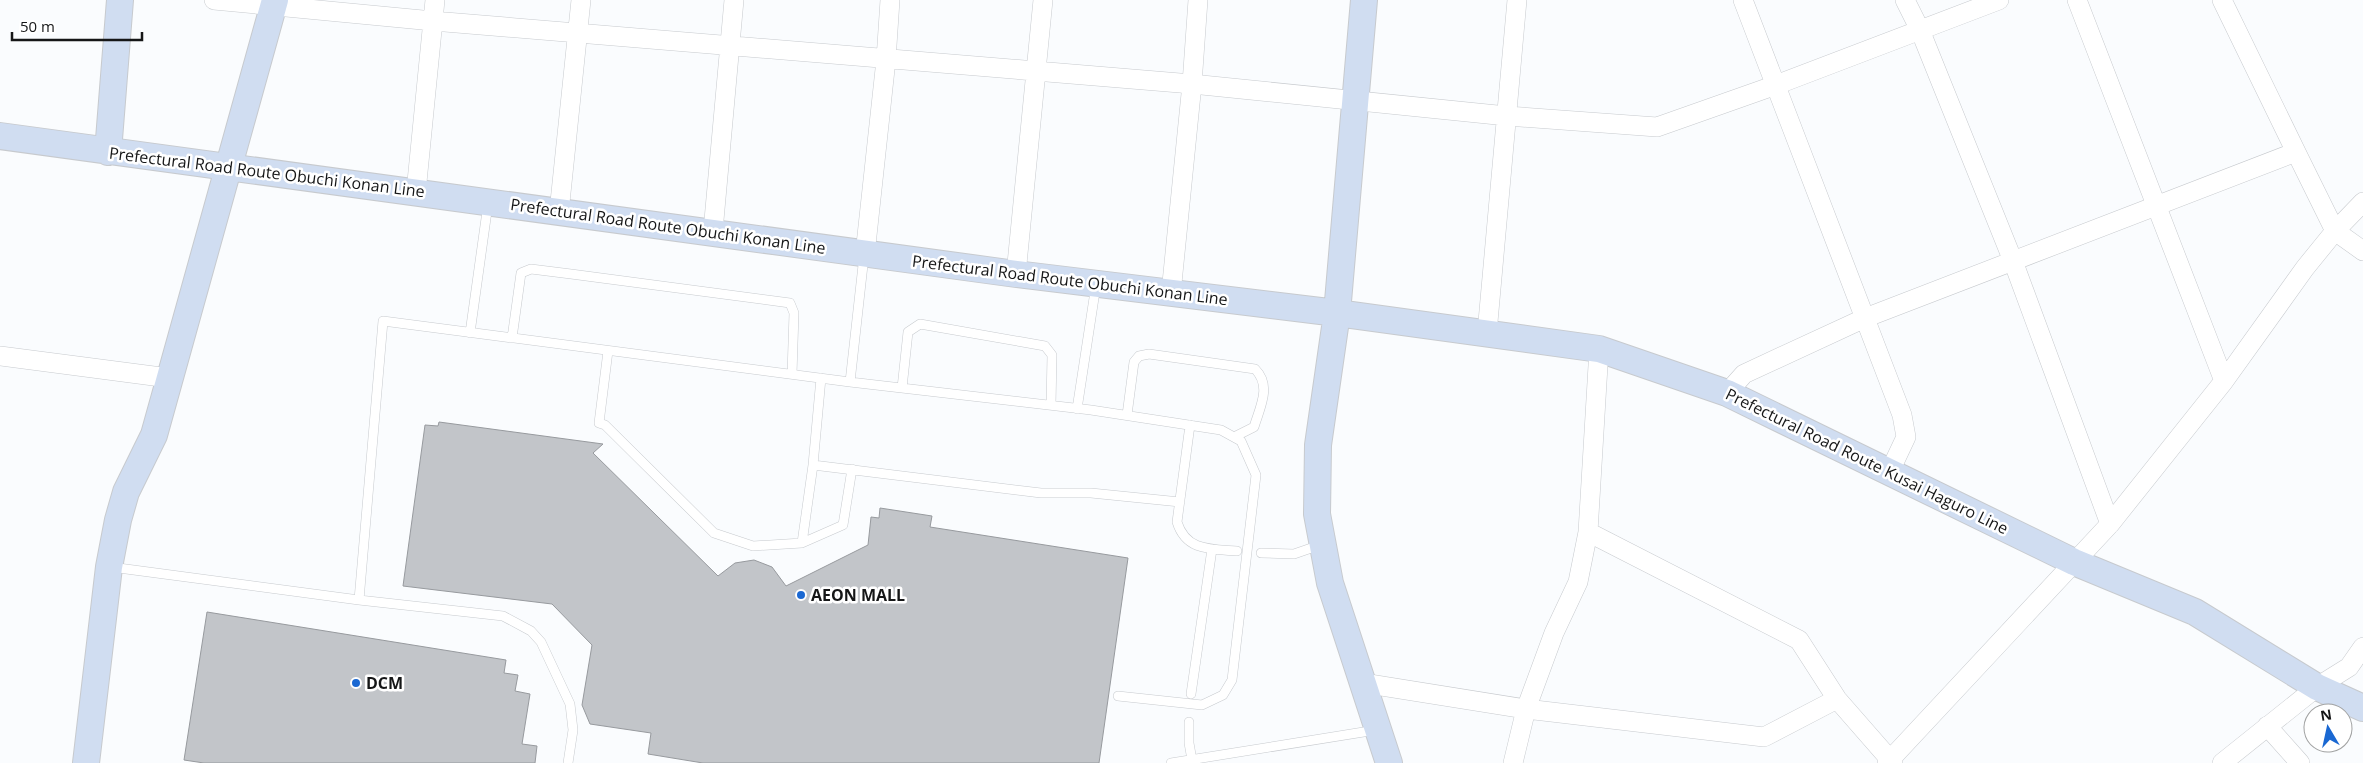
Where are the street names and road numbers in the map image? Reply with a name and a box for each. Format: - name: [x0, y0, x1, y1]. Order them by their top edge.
- street label: Prefectural Road Route Obuchi Konan Line: [108, 142, 426, 202]
- street label: Prefectural Road Route Obuchi Konan Line: [509, 193, 827, 259]
- street label: Prefectural Road Route Obuchi Konan Line: [911, 250, 1229, 310]
- street label: Prefectural Road Route Kusai Haguro Line: [1722, 383, 2012, 539]

